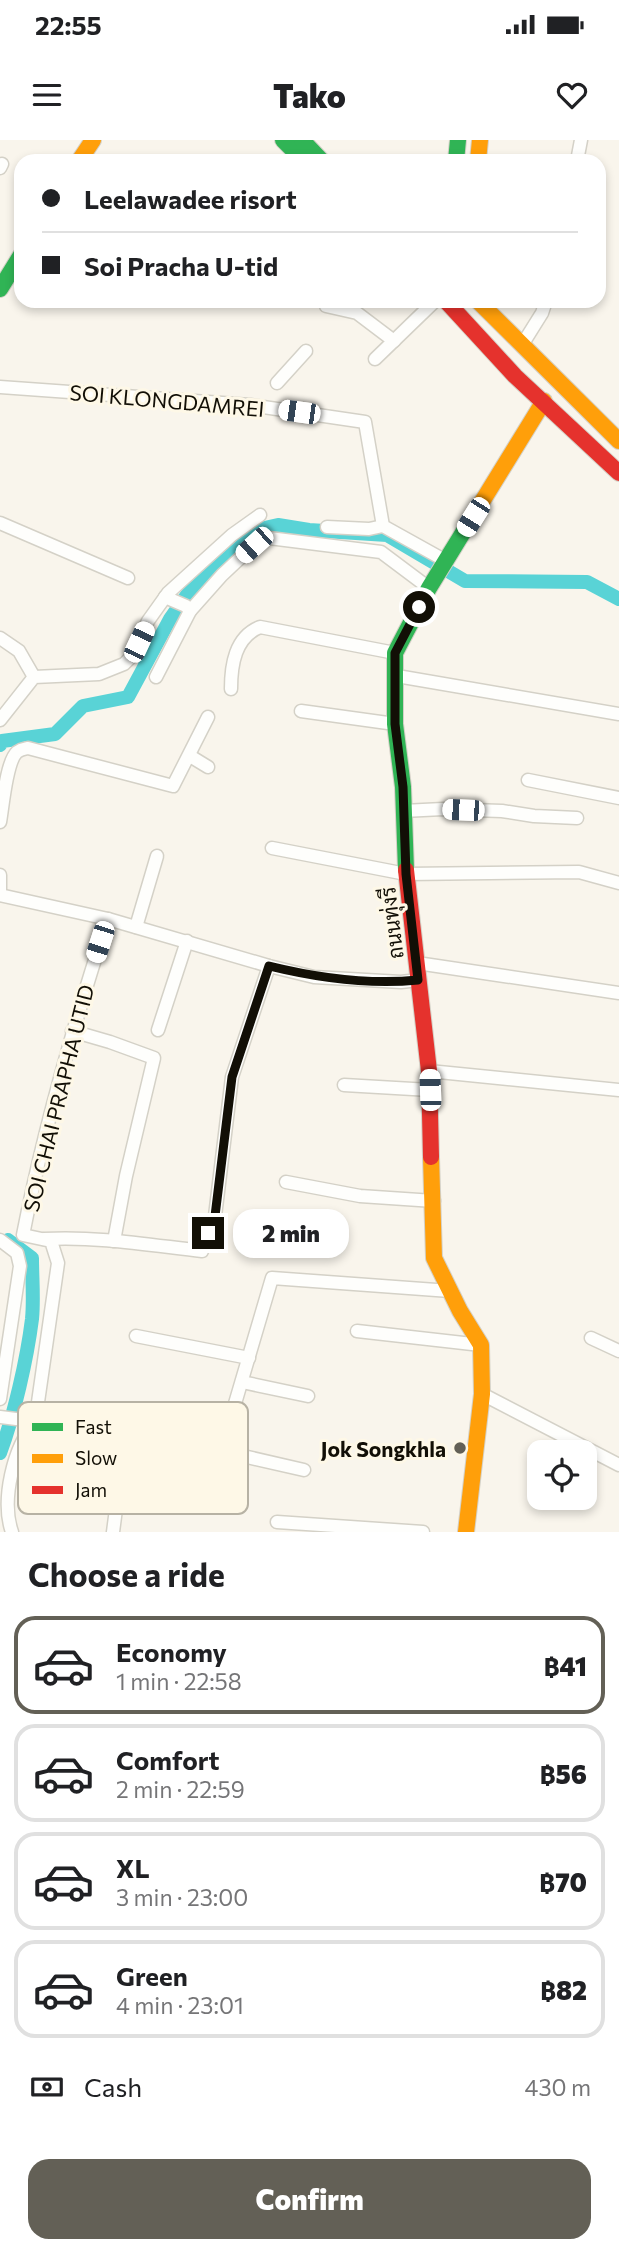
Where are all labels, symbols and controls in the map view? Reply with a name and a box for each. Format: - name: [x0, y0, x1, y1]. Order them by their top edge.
- text: 22:55: [35, 9, 102, 40]
- text: Tako: [273, 75, 346, 115]
- icon: menu: [28, 76, 66, 114]
- icon: heart: [553, 76, 591, 114]
- text: Leelawadee risort: [84, 183, 297, 214]
- text: Soi Pracha U-tid: [84, 250, 278, 281]
- street label: SOI KLONGDAMREI: [69, 379, 265, 421]
- car: [277, 399, 322, 425]
- car: [453, 494, 494, 540]
- car: [232, 523, 277, 567]
- route start: [403, 591, 435, 623]
- car: [121, 619, 158, 665]
- car: [442, 799, 485, 821]
- street label: ถนนทุ่งรี: [374, 885, 411, 960]
- car: [84, 919, 117, 965]
- street label: SOI CHAI PRAPHA UTID: [18, 982, 98, 1214]
- car: [419, 1069, 442, 1111]
- callout: 2 min: [232, 1208, 348, 1258]
- route end: [192, 1217, 224, 1249]
- text: 2 min: [262, 1219, 320, 1247]
- legend: [18, 1402, 248, 1514]
- text: Fast: [75, 1415, 112, 1438]
- place label: Jok Songkhla: [321, 1436, 446, 1461]
- marker: Jok Songkhla: [452, 1440, 468, 1456]
- map controls: [527, 1440, 597, 1510]
- button: locate: [527, 1440, 597, 1510]
- text: Slow: [75, 1446, 117, 1469]
- text: Jam: [75, 1478, 107, 1501]
- text: Choose a ride: [28, 1554, 225, 1594]
- icon: car: [32, 1634, 95, 1697]
- text: Economy: [116, 1636, 227, 1667]
- text: ฿41: [544, 1650, 587, 1681]
- text: 1 min · 22:58: [116, 1667, 242, 1695]
- icon: car: [32, 1742, 95, 1805]
- text: Comfort: [116, 1744, 219, 1775]
- text: ฿56: [540, 1758, 587, 1789]
- text: 2 min · 22:59: [116, 1775, 245, 1803]
- icon: car: [32, 1850, 95, 1913]
- text: XL: [116, 1852, 150, 1883]
- text: ฿70: [539, 1866, 587, 1897]
- text: 3 min · 23:00: [116, 1883, 248, 1911]
- icon: car: [32, 1958, 95, 2021]
- text: Green: [116, 1960, 188, 1991]
- text: ฿82: [540, 1974, 587, 2005]
- text: 4 min · 23:01: [116, 1991, 244, 2019]
- icon: cash: [28, 2068, 66, 2106]
- text: Cash: [84, 2071, 142, 2102]
- text: 430 m: [525, 2073, 591, 2101]
- button: Confirm: [28, 2159, 591, 2239]

